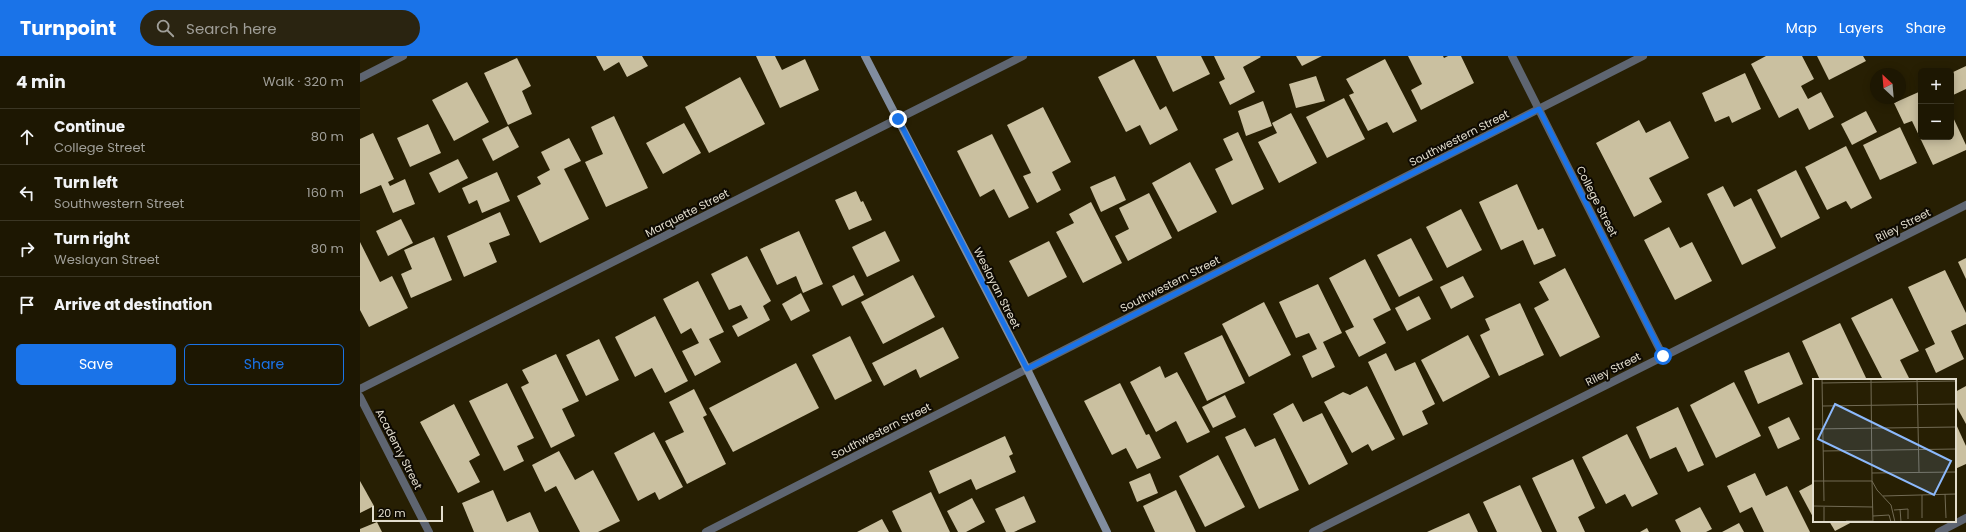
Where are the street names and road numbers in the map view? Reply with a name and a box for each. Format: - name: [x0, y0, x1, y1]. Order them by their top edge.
- street label: Southwestern Street: [1406, 106, 1512, 170]
- street label: College Street: [1572, 163, 1622, 239]
- street label: Marquette Street: [642, 185, 732, 241]
- street label: Riley Street: [1873, 204, 1933, 246]
- street label: Weslayan Street: [970, 245, 1024, 331]
- street label: Southwestern Street: [1117, 252, 1223, 316]
- street label: Riley Street: [1583, 348, 1643, 390]
- street label: Southwestern Street: [828, 399, 934, 463]
- street label: Academy Street: [372, 406, 426, 492]

